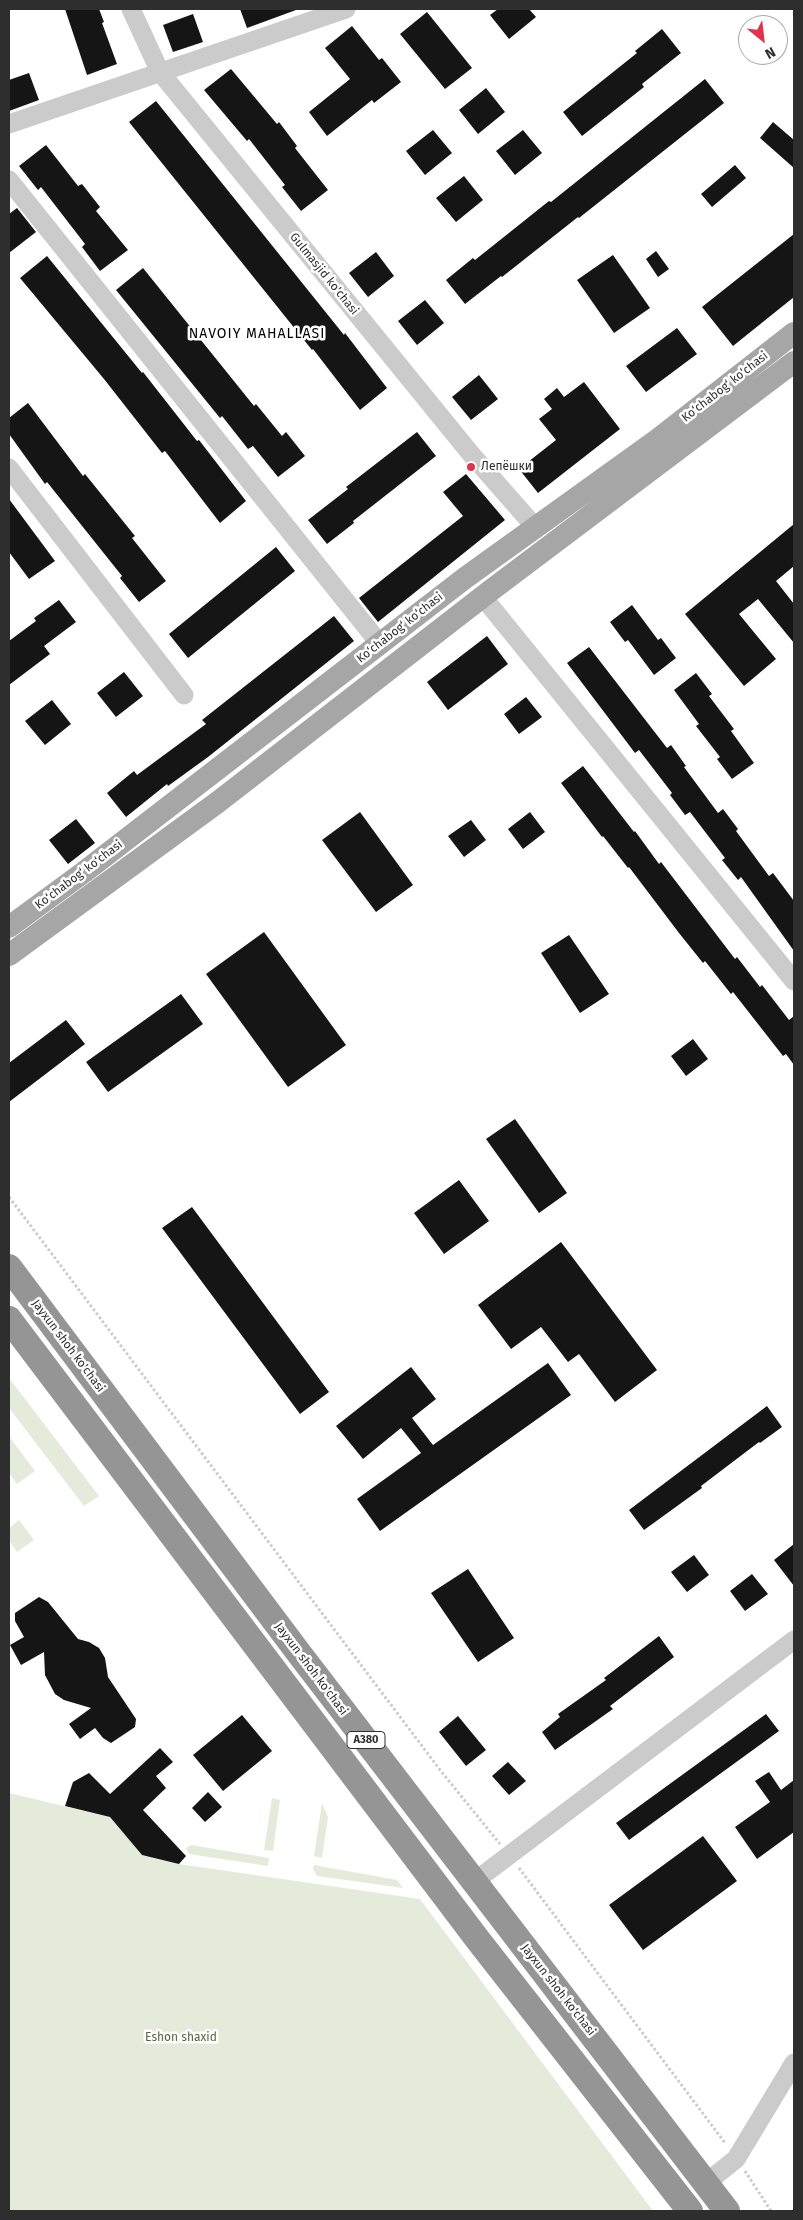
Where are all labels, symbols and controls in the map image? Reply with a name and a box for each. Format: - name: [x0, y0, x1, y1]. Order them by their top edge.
- north arrow: [738, 15, 788, 65]
- text: N: [762, 43, 778, 62]
- street label: Gulmasjid ko'chasi: [287, 230, 361, 318]
- district label: NAVOIY MAHALLASI: [187, 326, 327, 342]
- street label: Ko‘chabog‘ ko‘chasi: [679, 349, 771, 425]
- place label: Лепёшки: [481, 460, 532, 474]
- marker: Лепёшки: [465, 461, 477, 473]
- street label: Ko‘chabog‘ ko‘chasi: [354, 590, 446, 666]
- street label: Ko‘chabog‘ ko‘chasi: [32, 837, 126, 913]
- street label: Jayxun shoh ko'chasi: [28, 1297, 108, 1395]
- street label: Jayxun shoh ko'chasi: [271, 1620, 351, 1718]
- road number: A380: [347, 1732, 385, 1748]
- street label: Jayxun shoh ko'chasi: [518, 1941, 598, 2039]
- park label: Eshon shaxid: [145, 2031, 217, 2045]

